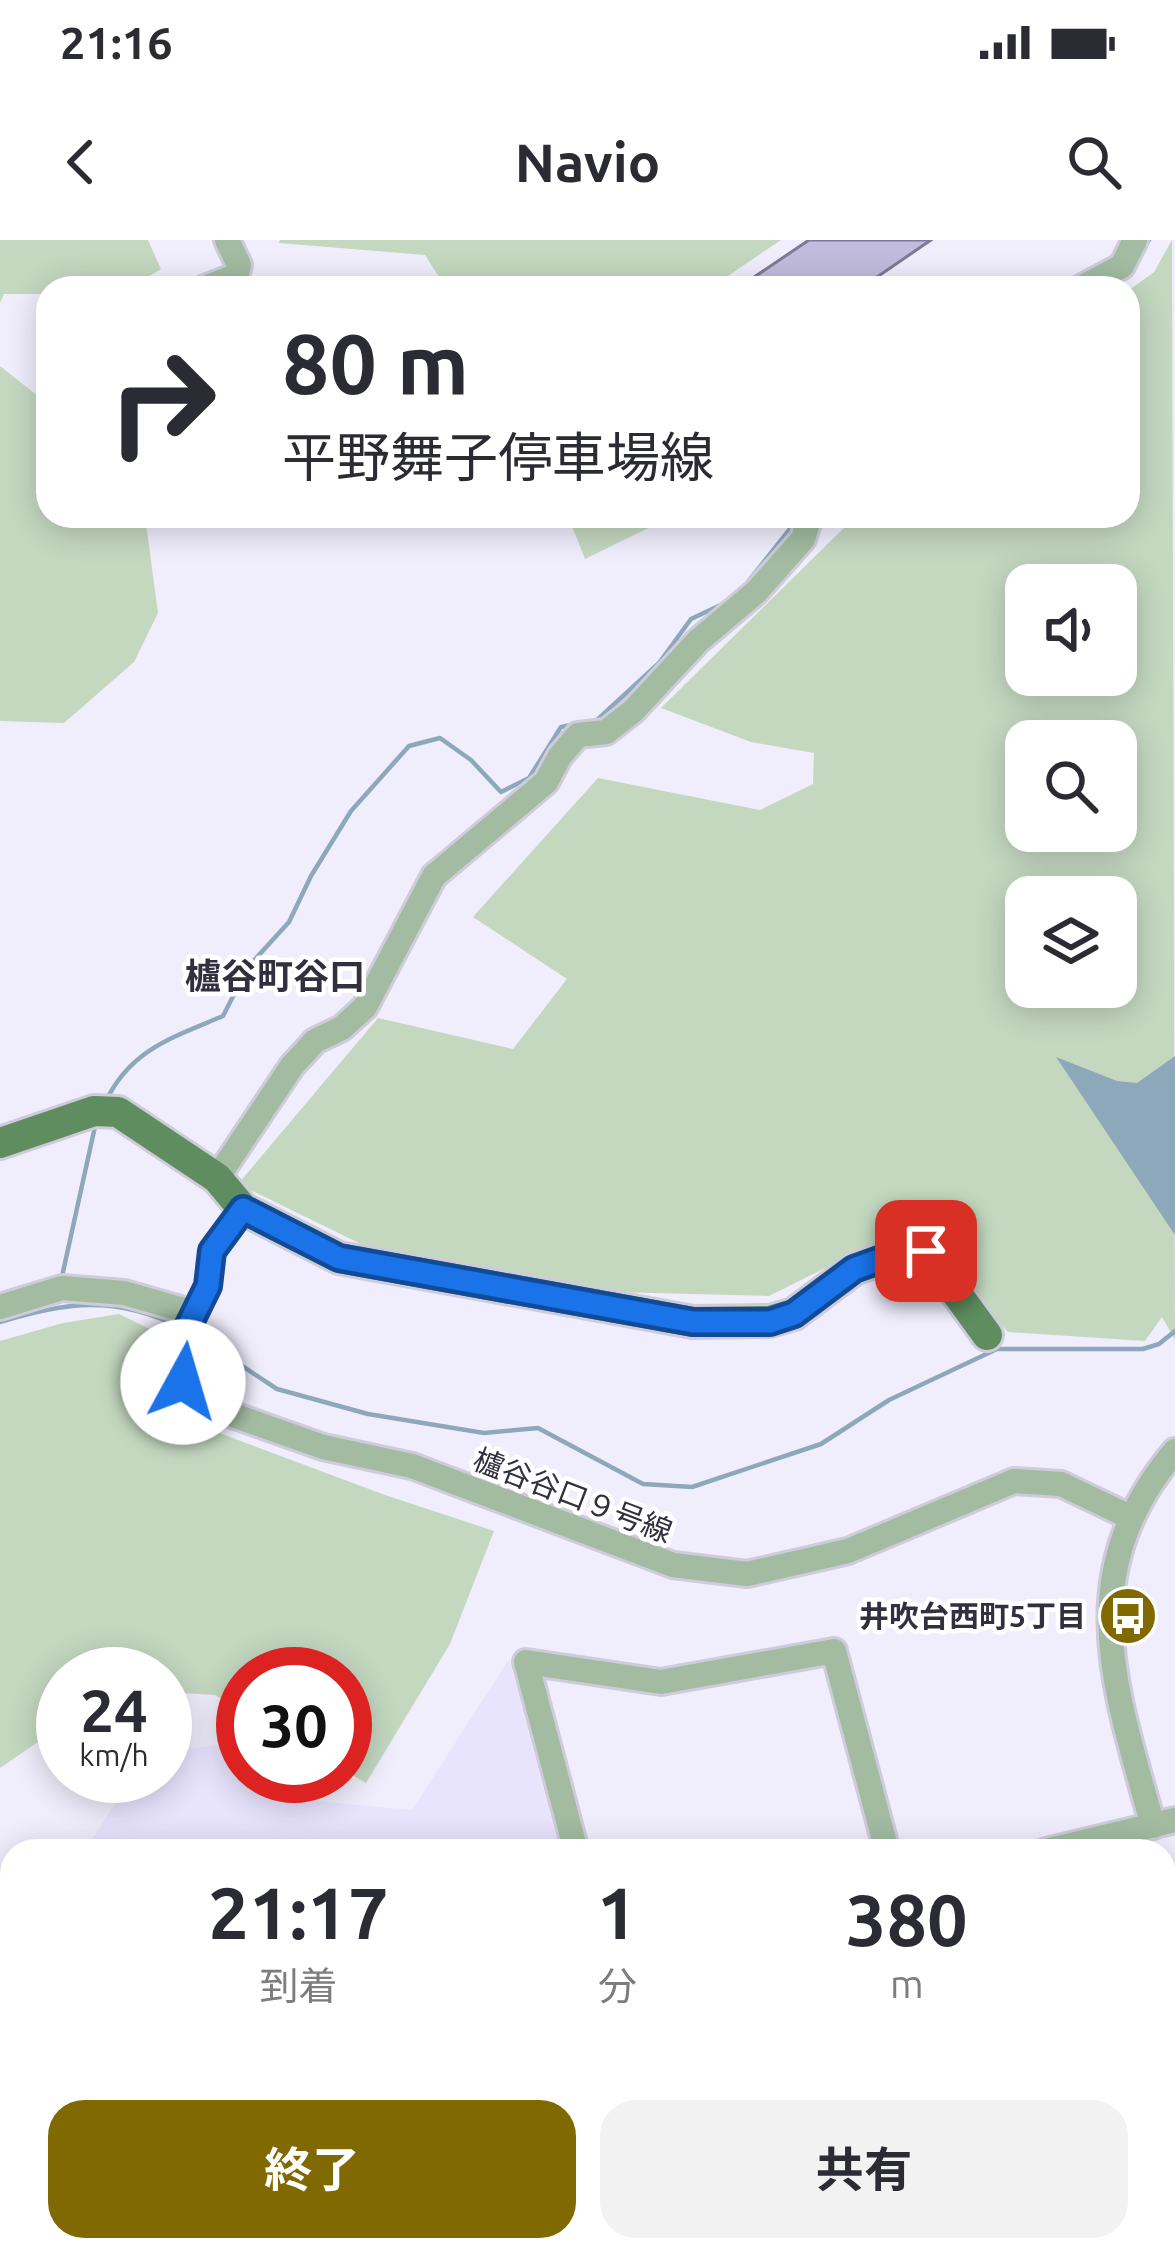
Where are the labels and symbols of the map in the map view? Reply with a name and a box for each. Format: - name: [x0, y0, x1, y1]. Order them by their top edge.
- district label: 櫨谷町谷口: [185, 955, 365, 996]
- pin: [875, 1200, 977, 1302]
- position arrow: [120, 1319, 246, 1445]
- street label: 櫨谷谷口９号線: [469, 1442, 677, 1548]
- bus stop icon: 井吹台西町5丁目: [1097, 1585, 1159, 1647]
- place label: 井吹台西町5丁目: [859, 1599, 1086, 1633]
- speed limit sign: 30: [216, 1647, 372, 1803]

